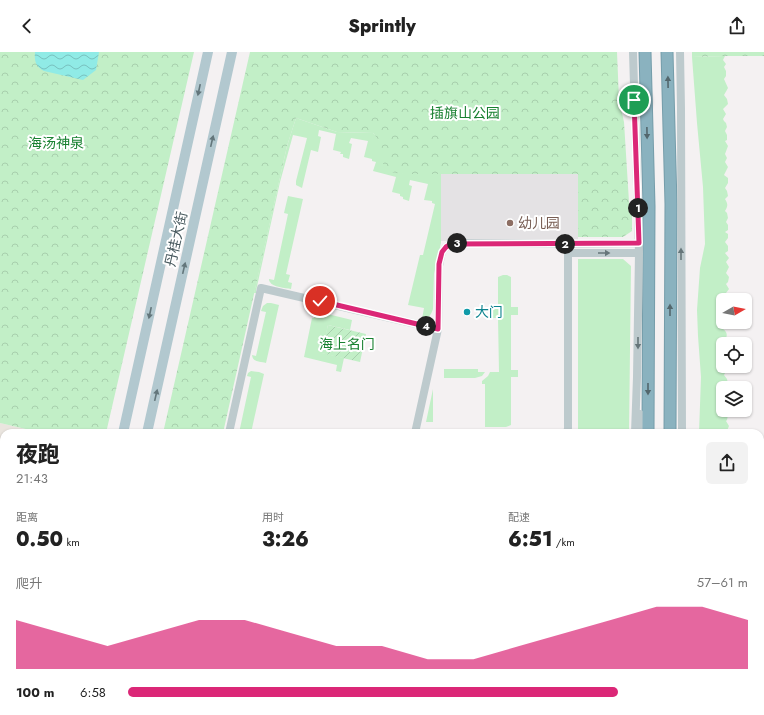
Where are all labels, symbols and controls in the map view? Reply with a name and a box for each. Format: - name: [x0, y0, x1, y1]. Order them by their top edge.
- text: Sprintly: [348, 13, 416, 39]
- icon: back: [16, 15, 38, 37]
- icon: share: [726, 15, 748, 37]
- one-way arrow: [665, 75, 671, 88]
- pin: [617, 83, 651, 117]
- one-way arrow: [196, 84, 202, 96]
- icon: arrive: [623, 89, 645, 111]
- park label: 插旗山公园: [430, 103, 500, 123]
- one-way arrow: [644, 127, 650, 140]
- park label: 海汤神泉: [28, 133, 84, 153]
- one-way arrow: [210, 135, 216, 147]
- pin: 1: [628, 198, 648, 218]
- text: 1: [635, 200, 641, 216]
- street label: 丹桂大街: [160, 209, 192, 269]
- place label: 幼儿园: [518, 213, 560, 233]
- marker: 幼儿园: [505, 218, 515, 228]
- pin: 3: [447, 233, 467, 253]
- pin: 2: [555, 234, 575, 254]
- text: 3: [454, 235, 460, 251]
- text: 2: [561, 236, 569, 252]
- one-way arrow: [678, 248, 685, 260]
- one-way arrow: [598, 250, 611, 256]
- one-way arrow: [181, 262, 187, 274]
- pin: [303, 284, 337, 318]
- icon: check: [309, 290, 331, 312]
- north arrow: [716, 293, 752, 329]
- map controls: [716, 293, 752, 417]
- place label: 大门: [475, 302, 503, 322]
- one-way arrow: [667, 303, 673, 316]
- one-way arrow: [146, 307, 152, 319]
- marker: 大门: [462, 307, 472, 317]
- pin: 4: [416, 316, 436, 336]
- text: 4: [422, 318, 430, 334]
- park label: 海上名门: [319, 334, 375, 354]
- one-way arrow: [635, 337, 641, 350]
- button: locate: [716, 337, 752, 373]
- button: layers: [716, 381, 752, 417]
- one-way arrow: [645, 383, 651, 396]
- one-way arrow: [153, 389, 159, 401]
- text: 夜跑: [16, 438, 60, 470]
- button: share: [706, 442, 748, 484]
- text: 21:43: [16, 469, 48, 488]
- text: 距离: [16, 509, 38, 525]
- text: 用时: [262, 509, 284, 525]
- text: 配速: [508, 509, 530, 525]
- text: 0.50: [16, 525, 63, 554]
- text: 3:26: [262, 525, 309, 554]
- text: 6:51: [508, 525, 552, 554]
- text: km: [63, 534, 80, 550]
- text: /km: [552, 534, 575, 550]
- text: 57–61 m: [697, 573, 748, 592]
- text: 爬升: [16, 574, 42, 593]
- text: 100 m: [16, 683, 54, 702]
- text: 6:58: [80, 683, 106, 702]

